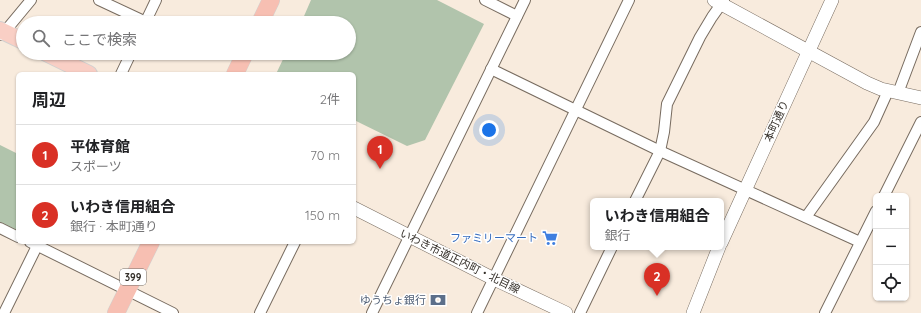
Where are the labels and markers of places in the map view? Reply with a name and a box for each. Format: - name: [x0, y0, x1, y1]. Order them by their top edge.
- pin: 1: [367, 136, 393, 169]
- supermarket icon: ファミリーマート: [541, 229, 559, 247]
- place label: ファミリーマート: [450, 231, 538, 245]
- pin: 2: [644, 263, 670, 296]
- bank icon: ゆうちょ銀行: [429, 291, 447, 309]
- place label: ゆうちょ銀行: [360, 293, 426, 307]

